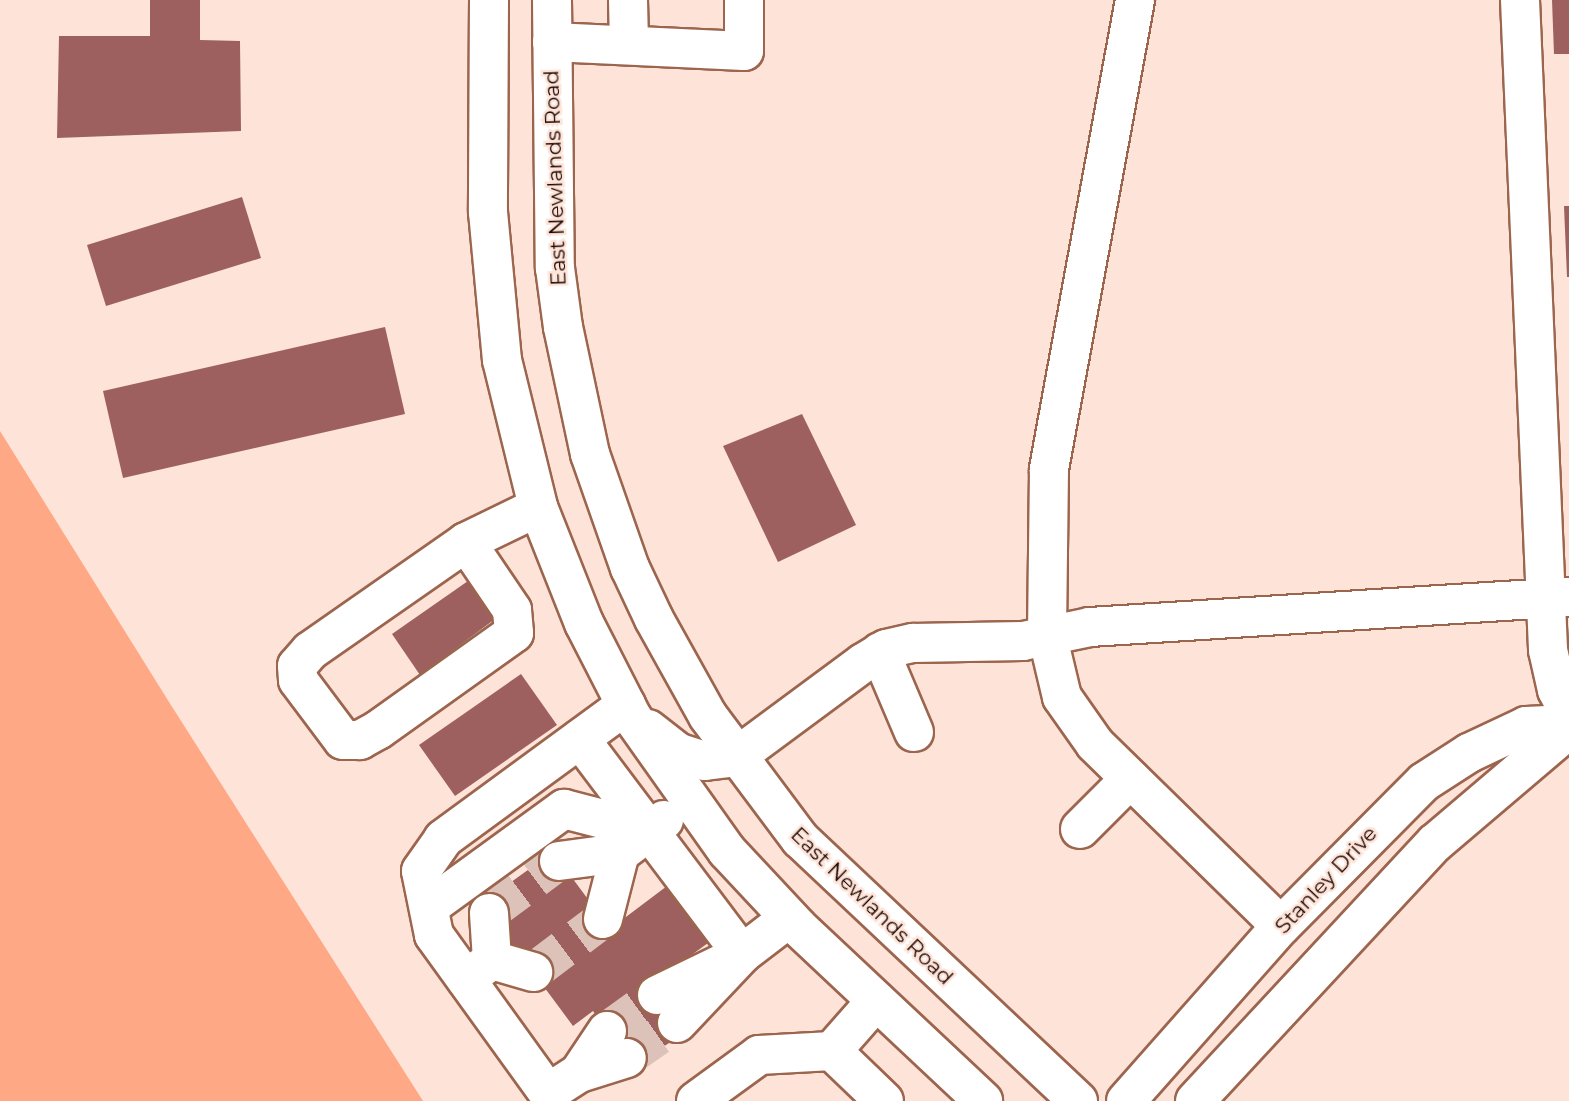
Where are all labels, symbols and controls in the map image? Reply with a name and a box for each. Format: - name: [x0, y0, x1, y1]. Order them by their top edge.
- street label: East Newlands Road: [539, 70, 571, 286]
- street label: Stanley Drive: [1270, 821, 1382, 939]
- street label: East Newlands Road: [786, 822, 958, 990]

